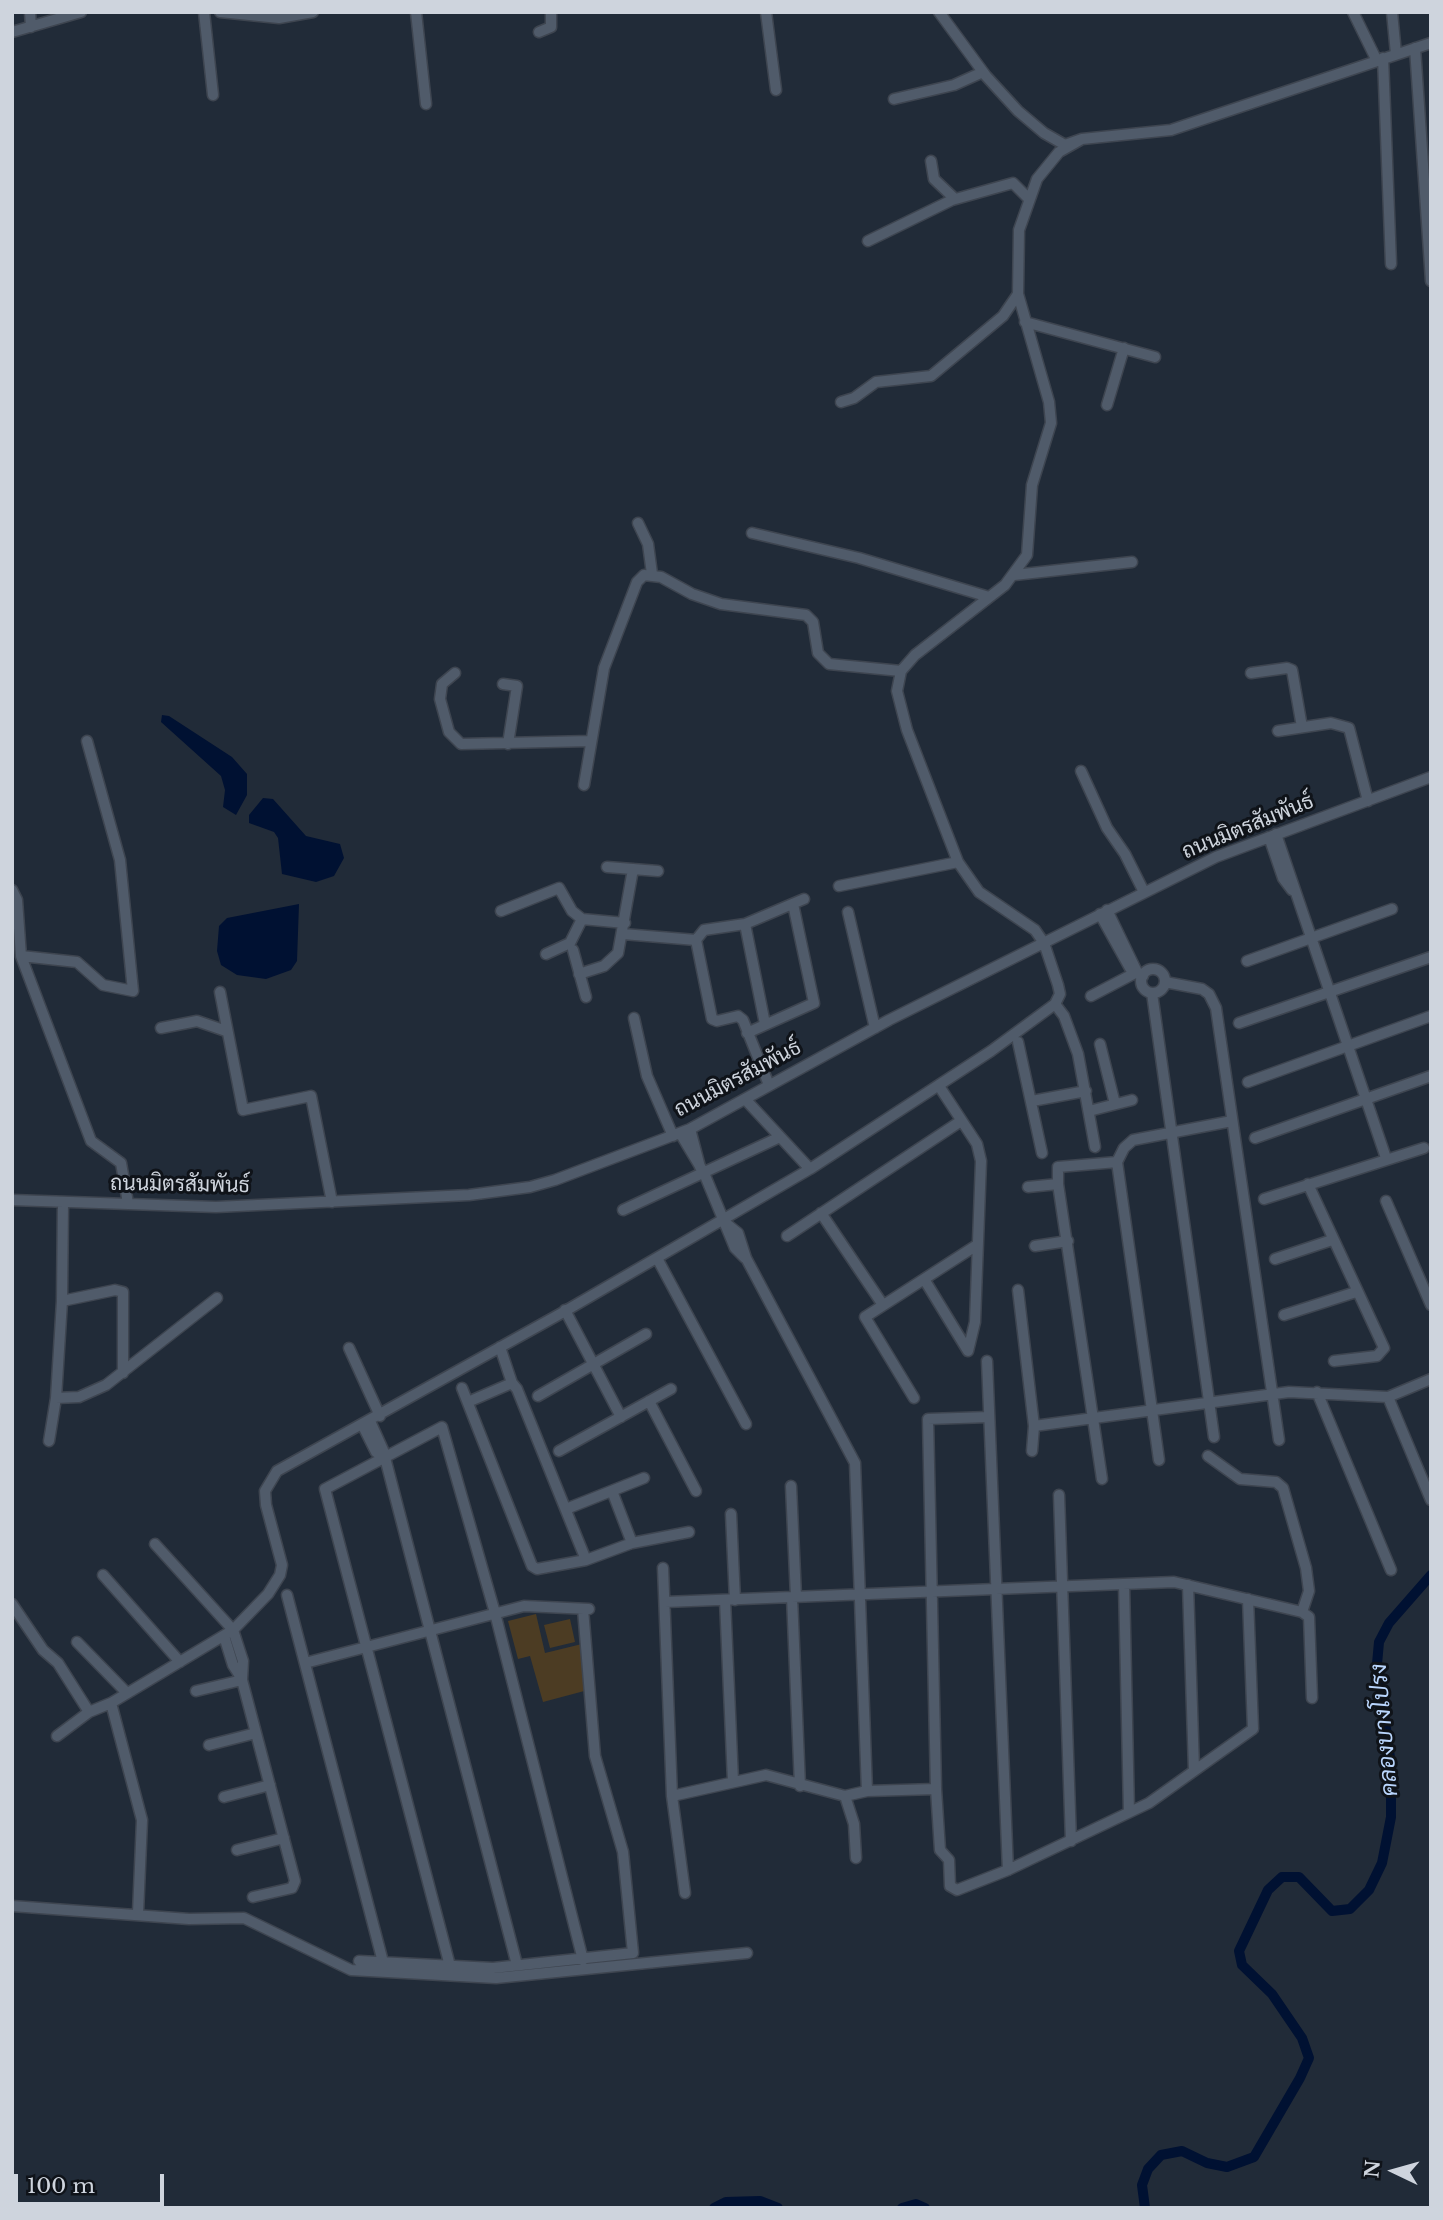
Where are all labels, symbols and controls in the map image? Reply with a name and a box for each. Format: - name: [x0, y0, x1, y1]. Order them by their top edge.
- street label: ถนนมิตรสัมพันธ์: [1179, 789, 1317, 865]
- street label: ถนนมิตรสัมพันธ์: [670, 1035, 806, 1123]
- street label: ถนนมิตรสัมพันธ์: [110, 1171, 250, 1199]
- water label: คลองบางโปรง: [1365, 1663, 1405, 1797]
- north arrow: [1359, 2136, 1429, 2206]
- text: N: [1360, 2159, 1385, 2179]
- scale bar: [18, 2160, 168, 2204]
- text: 100 m: [27, 2173, 95, 2199]

